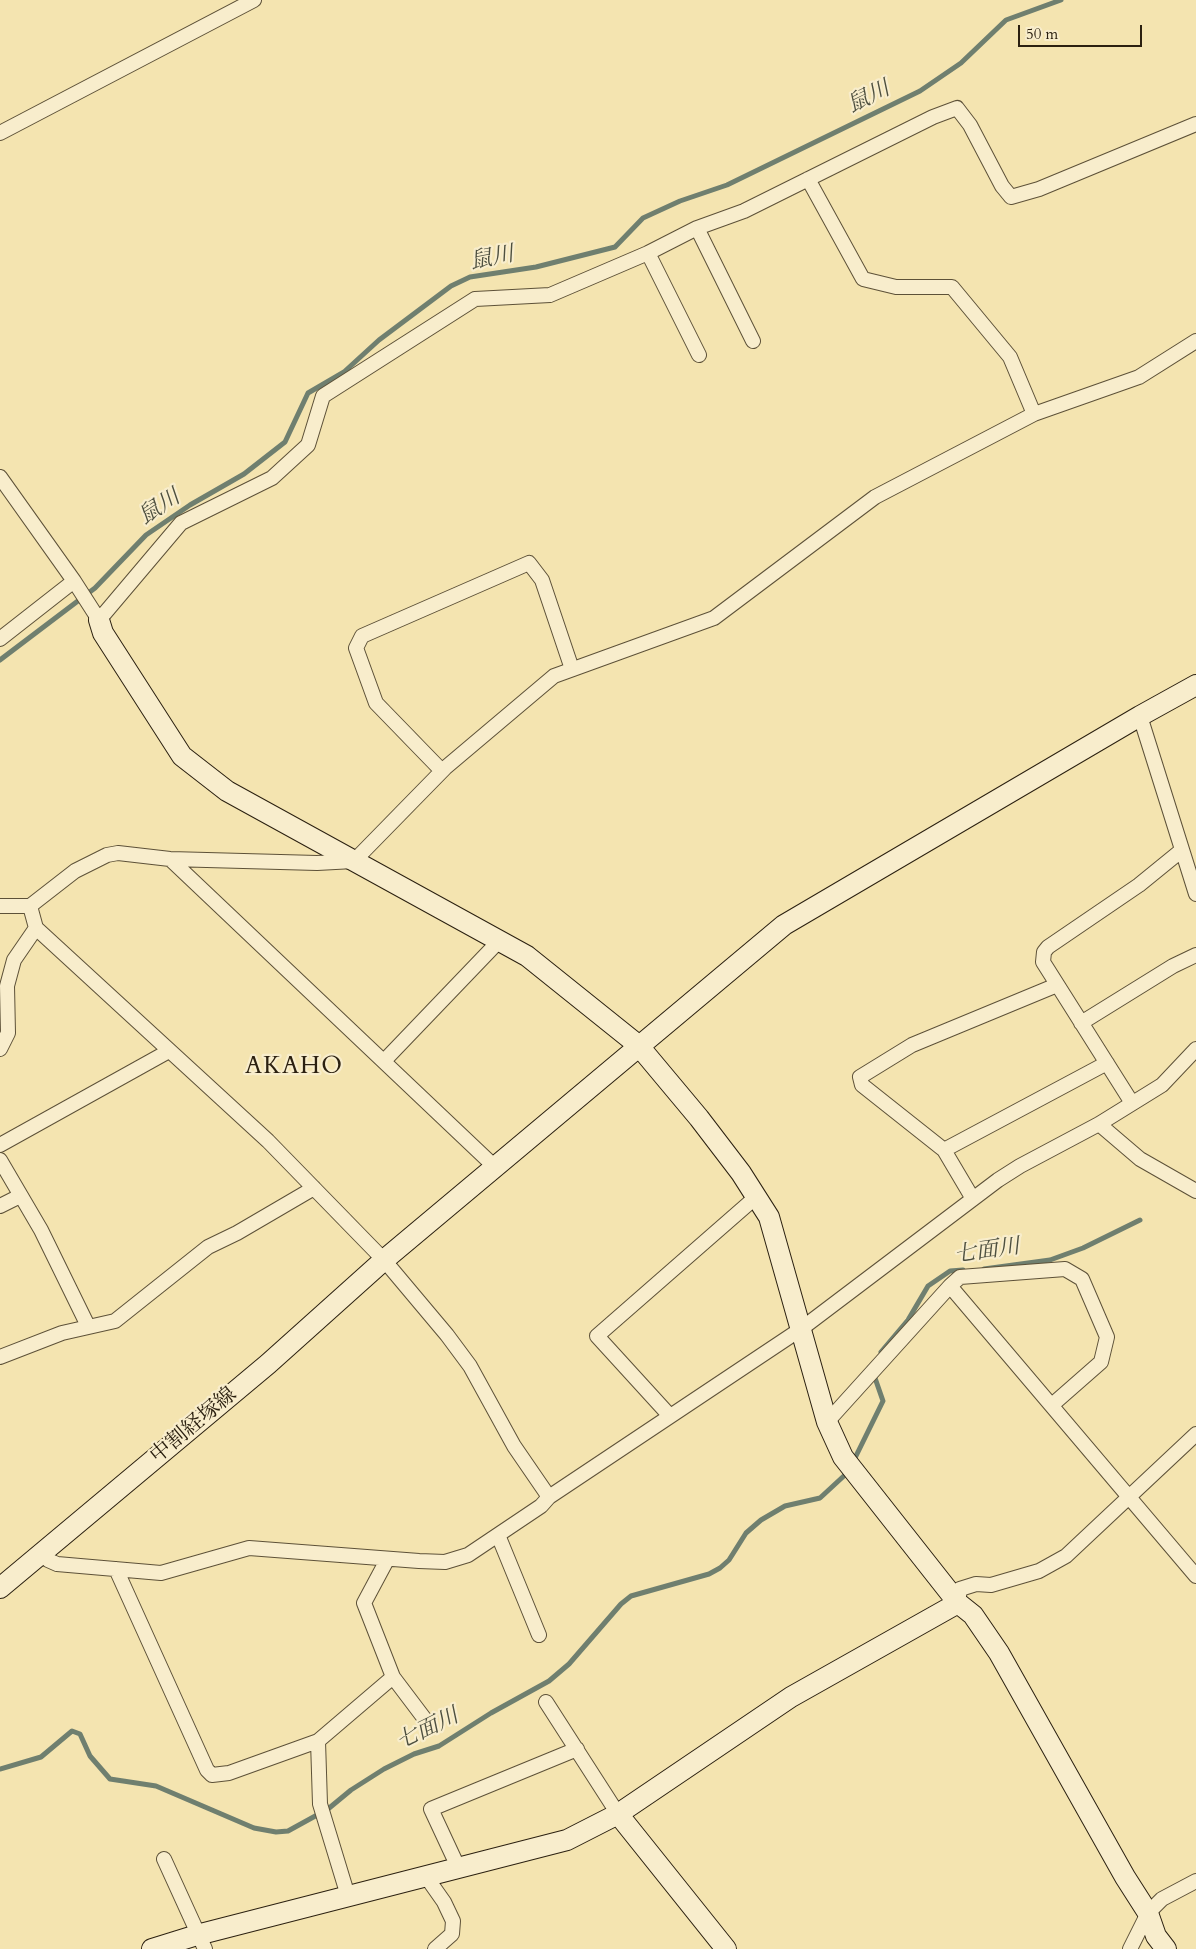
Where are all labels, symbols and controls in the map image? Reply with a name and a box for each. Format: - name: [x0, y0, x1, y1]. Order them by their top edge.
- scale bar: [1021, 15, 1145, 47]
- text: 50 m: [1026, 24, 1058, 44]
- water label: 鼠川: [843, 76, 895, 120]
- water label: 鼠川: [468, 242, 516, 276]
- water label: 鼠川: [134, 485, 186, 531]
- district label: AKAHO: [244, 1053, 344, 1081]
- water label: 七面川: [952, 1234, 1022, 1270]
- street label: 中割経塚線: [146, 1383, 242, 1469]
- water label: 七面川: [393, 1704, 463, 1756]

